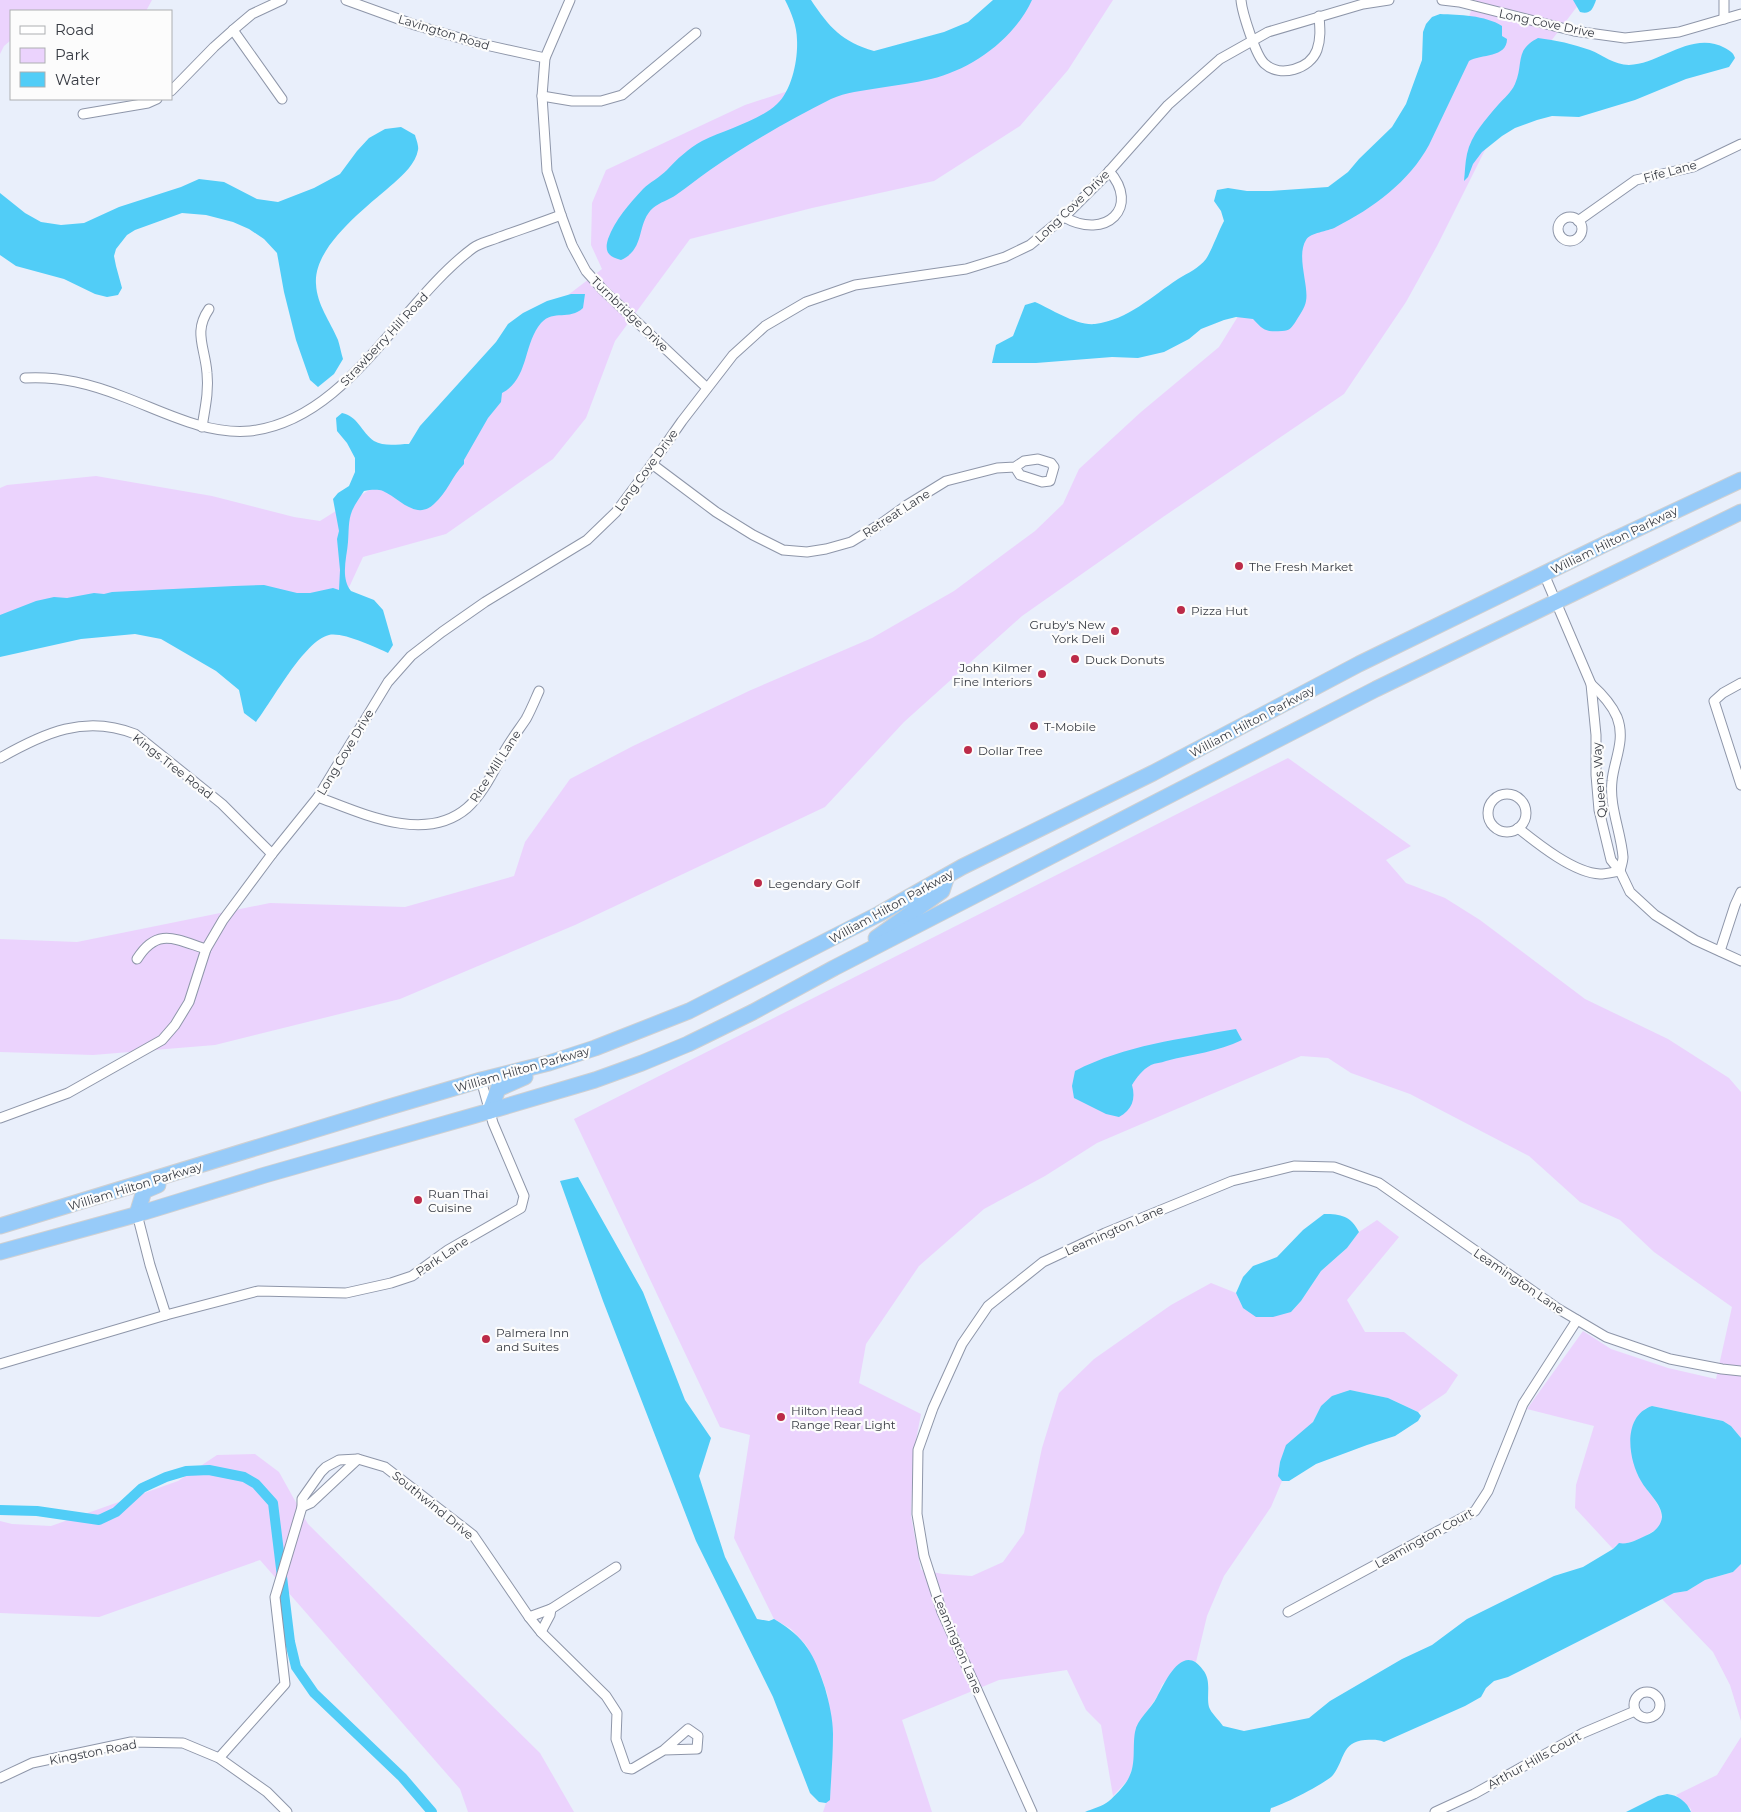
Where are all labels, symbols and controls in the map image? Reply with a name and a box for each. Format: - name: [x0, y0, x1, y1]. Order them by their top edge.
- street label: Long Cove Drive: [1498, 6, 1596, 40]
- legend: [10, 10, 172, 100]
- street label: Lavington Road: [396, 11, 492, 53]
- text: Road: [55, 20, 94, 39]
- text: Park: [55, 45, 89, 64]
- text: Water: [55, 70, 101, 89]
- street label: Fife Lane: [1642, 157, 1698, 185]
- street label: Long Cove Drive: [1032, 167, 1112, 245]
- street label: Turnbridge Drive: [588, 273, 672, 355]
- street label: Strawberry Hill Road: [337, 289, 431, 389]
- street label: Long Cove Drive: [611, 426, 681, 514]
- street label: Retreat Lane: [860, 486, 932, 540]
- street label: William Hilton Parkway: [1548, 503, 1680, 577]
- place label: The Fresh Market: [1249, 559, 1353, 574]
- marker: The Fresh Market: [1233, 560, 1245, 572]
- place label: Pizza Hut: [1191, 603, 1248, 618]
- marker: Pizza Hut: [1175, 604, 1187, 616]
- place label: Gruby's New York Deli: [1030, 617, 1105, 646]
- marker: Gruby's New York Deli: [1109, 625, 1121, 637]
- place label: Duck Donuts: [1085, 652, 1164, 667]
- marker: Duck Donuts: [1069, 653, 1081, 665]
- place label: John Kilmer Fine Interiors: [953, 660, 1032, 689]
- marker: John Kilmer Fine Interiors: [1036, 668, 1048, 680]
- street label: William Hilton Parkway: [1187, 681, 1317, 760]
- street label: Long Cove Drive: [313, 706, 377, 798]
- place label: T-Mobile: [1044, 719, 1096, 734]
- marker: T-Mobile: [1028, 720, 1040, 732]
- street label: Rice Mill Lane: [466, 727, 524, 805]
- street label: Kings Tree Road: [130, 730, 216, 802]
- street label: Queens Way: [1589, 741, 1609, 818]
- place label: Dollar Tree: [978, 743, 1043, 758]
- marker: Dollar Tree: [962, 744, 974, 756]
- street label: William Hilton Parkway: [826, 865, 956, 946]
- place label: Legendary Golf: [768, 876, 860, 891]
- marker: Legendary Golf: [752, 877, 764, 889]
- street label: William Hilton Parkway: [453, 1042, 591, 1095]
- street label: William Hilton Parkway: [66, 1158, 204, 1214]
- place label: Ruan Thai Cuisine: [428, 1186, 488, 1215]
- marker: Ruan Thai Cuisine: [412, 1194, 424, 1206]
- street label: Leamington Lane: [1062, 1202, 1166, 1258]
- street label: Park Lane: [413, 1233, 471, 1279]
- street label: Leamington Lane: [1471, 1245, 1567, 1317]
- place label: Palmera Inn and Suites: [496, 1325, 569, 1354]
- marker: Palmera Inn and Suites: [480, 1333, 492, 1345]
- place label: Hilton Head Range Rear Light: [791, 1403, 896, 1432]
- marker: Hilton Head Range Rear Light: [775, 1411, 787, 1423]
- street label: Southwind Drive: [389, 1468, 477, 1542]
- street label: Leamington Court: [1372, 1505, 1476, 1571]
- street label: Leamington Lane: [930, 1592, 986, 1696]
- street label: Arthur Hills Court: [1485, 1728, 1584, 1792]
- street label: Kingston Road: [48, 1736, 138, 1768]

